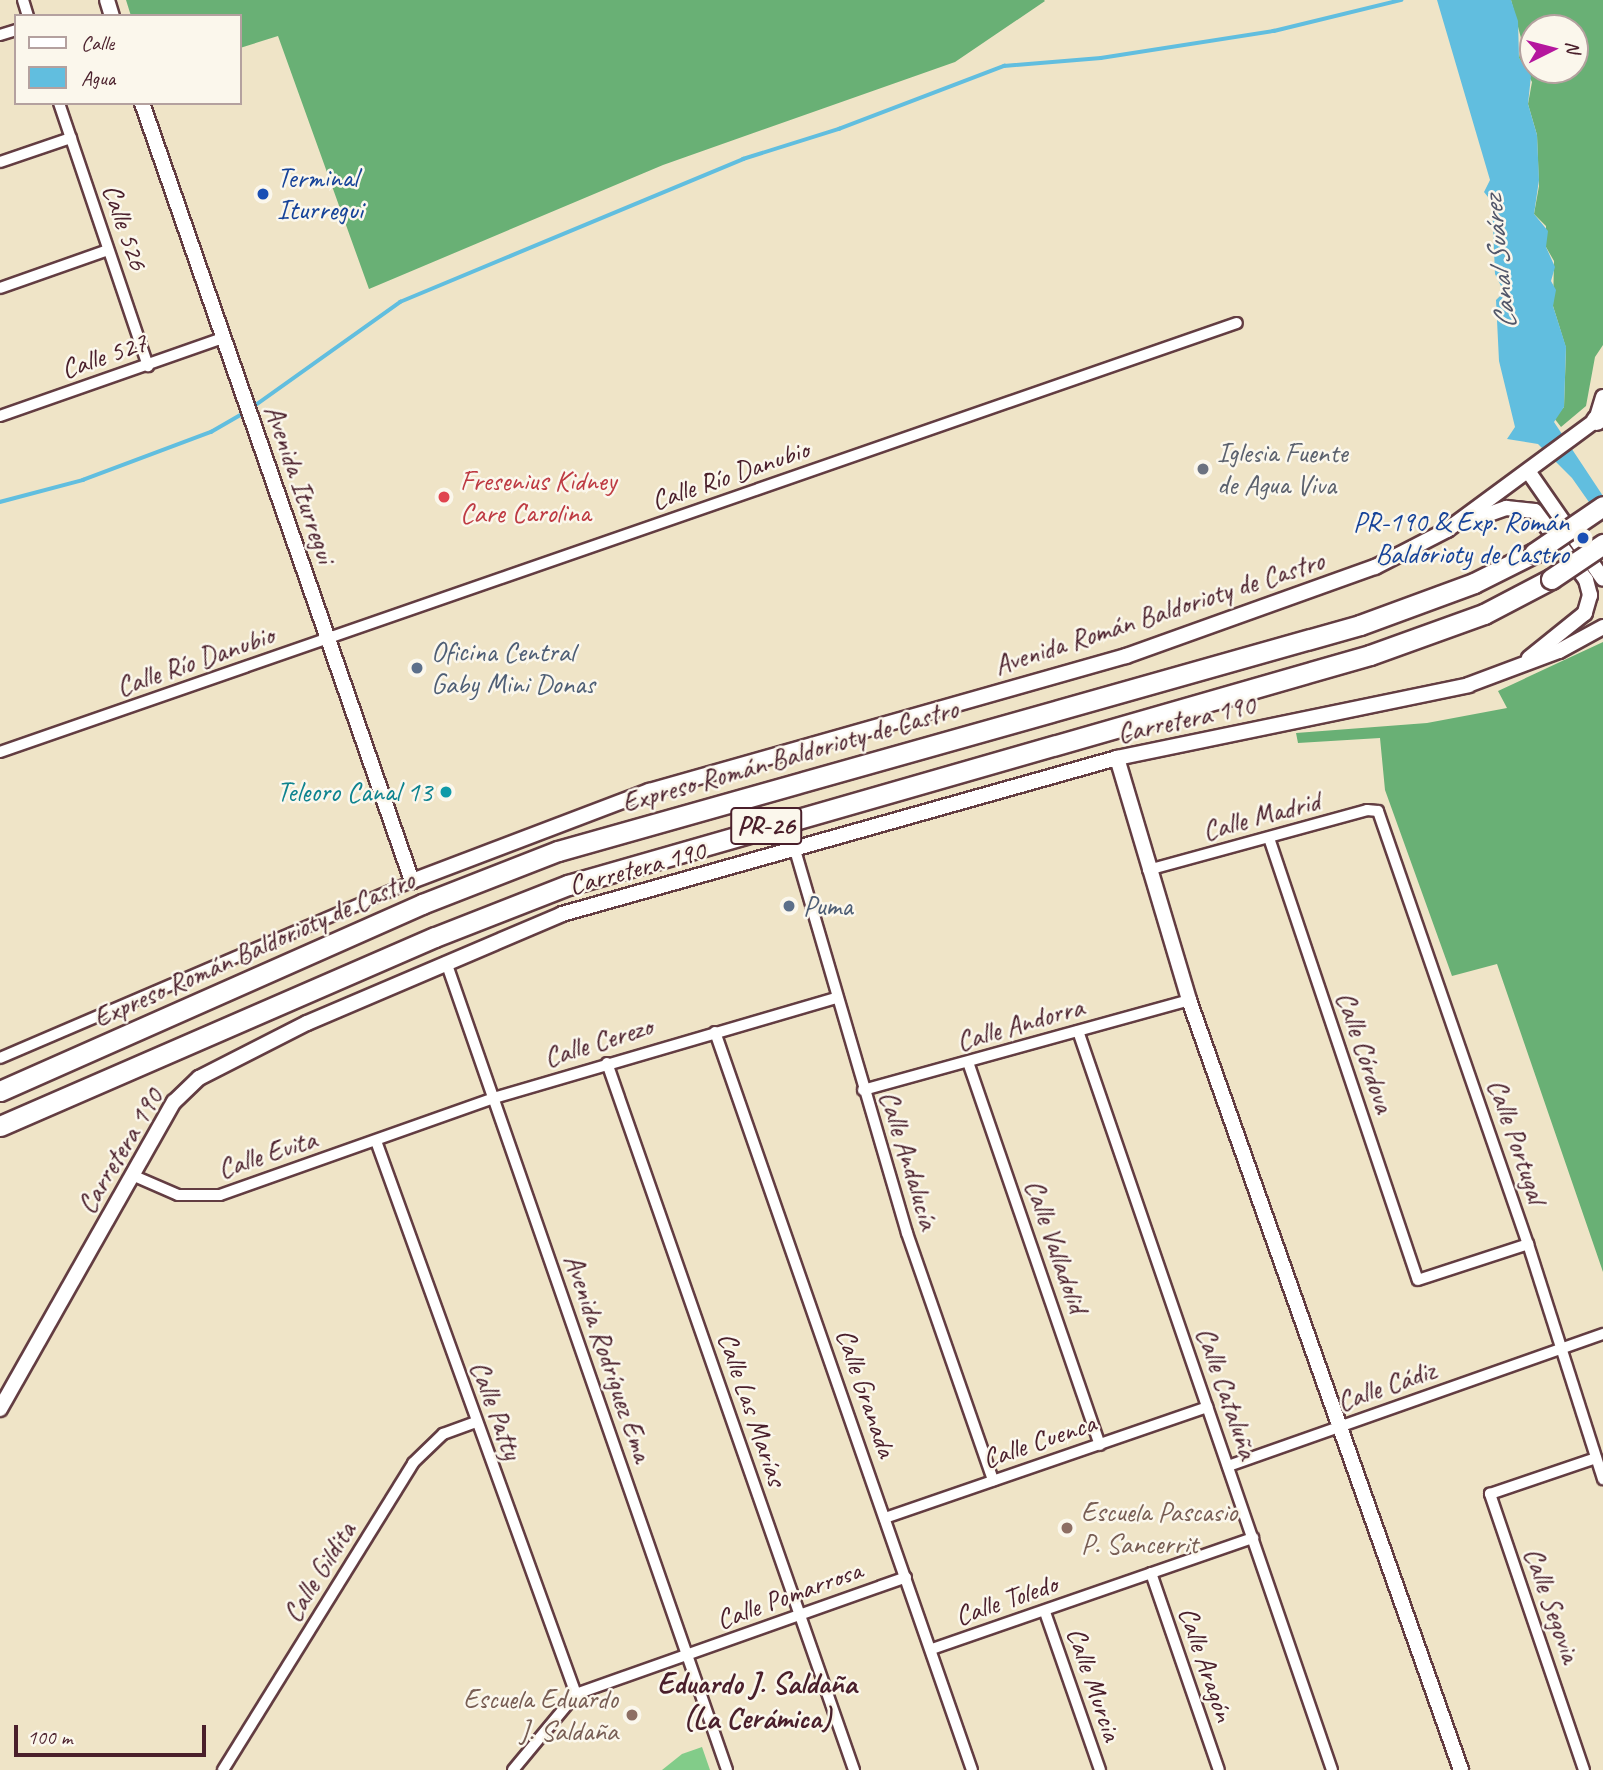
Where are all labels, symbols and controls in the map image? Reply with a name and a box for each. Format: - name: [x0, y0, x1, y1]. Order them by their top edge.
- legend: [14, 14, 242, 105]
- north arrow: [1519, 14, 1589, 84]
- text: Calle: [81, 30, 114, 56]
- text: N: [1560, 40, 1585, 54]
- text: Agua: [81, 65, 115, 91]
- place label: Terminal Iturregui: [277, 161, 363, 227]
- street label: Calle 526: [95, 180, 155, 274]
- marker: Terminal Iturregui: [255, 186, 271, 202]
- water label: Canal Suárez: [1474, 195, 1524, 331]
- street label: Calle 527: [57, 326, 151, 386]
- street label: Avenida Iturregui: [257, 400, 343, 568]
- street label: Calle Río Danubio: [646, 432, 814, 518]
- place label: Iglesia Fuente de Agua Viva: [1217, 436, 1348, 502]
- marker: Iglesia Fuente de Agua Viva: [1195, 461, 1211, 477]
- place label: Fresenius Kidney Care Carolina: [460, 464, 616, 530]
- marker: Fresenius Kidney Care Carolina: [434, 487, 454, 507]
- place label: PR-190 & Exp. Román Baldorioty de Castro: [1353, 505, 1569, 571]
- marker: PR-190 & Exp. Román Baldorioty de Castro: [1575, 530, 1591, 546]
- street label: Avenida Román Baldorioty de Castro: [989, 544, 1329, 682]
- street label: Calle Río Danubio: [111, 618, 279, 704]
- place label: Oficina Central Gaby Mini Donas: [431, 635, 595, 701]
- marker: Oficina Central Gaby Mini Donas: [409, 660, 425, 676]
- street label: Carretera 190: [1114, 688, 1258, 750]
- street label: Expreso Román Baldorioty de Castro: [619, 692, 961, 820]
- place label: Teleoro Canal 13: [276, 775, 432, 809]
- marker: Teleoro Canal 13: [438, 784, 454, 800]
- street label: Calle Madrid: [1198, 784, 1324, 848]
- road number: PR-26: [729, 804, 803, 848]
- street label: Carretera 190: [565, 834, 709, 902]
- street label: Expreso Román Baldorioty de Castro: [89, 863, 419, 1035]
- place label: Puma: [803, 889, 852, 923]
- marker: Puma: [781, 898, 797, 914]
- street label: Calle Córdova: [1329, 987, 1401, 1117]
- street label: Calle Andorra: [953, 990, 1087, 1058]
- street label: Calle Cerezo: [540, 1010, 656, 1074]
- street label: Calle Portugal: [1480, 1075, 1554, 1207]
- street label: Carretera 190: [70, 1082, 170, 1220]
- street label: Calle Andalucía: [872, 1087, 946, 1233]
- street label: Calle Evita: [214, 1122, 320, 1186]
- street label: Calle Valladolid: [1018, 1175, 1094, 1317]
- street label: Avenida Rodríguez Ema: [557, 1249, 659, 1467]
- street label: Calle Cataluña: [1189, 1323, 1265, 1463]
- street label: Calle Granada: [828, 1325, 904, 1461]
- street label: Calle Las Marías: [710, 1328, 794, 1490]
- street label: Calle Cádiz: [1333, 1354, 1439, 1418]
- street label: Calle Patty: [463, 1356, 529, 1464]
- street label: Calle Cuenca: [978, 1406, 1100, 1476]
- place label: Escuela Pascasio P. Sancerrit: [1081, 1495, 1237, 1561]
- street label: Calle Gildita: [275, 1516, 363, 1628]
- marker: Escuela Pascasio P. Sancerrit: [1059, 1520, 1075, 1536]
- street label: Calle Segovia: [1517, 1543, 1587, 1667]
- street label: Calle Pomarrosa: [712, 1553, 866, 1637]
- street label: Calle Toledo: [951, 1567, 1061, 1633]
- street label: Calle Aragón: [1171, 1602, 1241, 1726]
- street label: Calle Murcia: [1059, 1623, 1129, 1745]
- district label: Eduardo J. Saldaña (La Cerámica): [657, 1665, 857, 1736]
- place label: Escuela Eduardo J. Saldaña: [463, 1682, 618, 1748]
- marker: Escuela Eduardo J. Saldaña: [624, 1707, 640, 1723]
- scale bar: [18, 1710, 210, 1754]
- text: 100 m: [27, 1724, 72, 1750]

